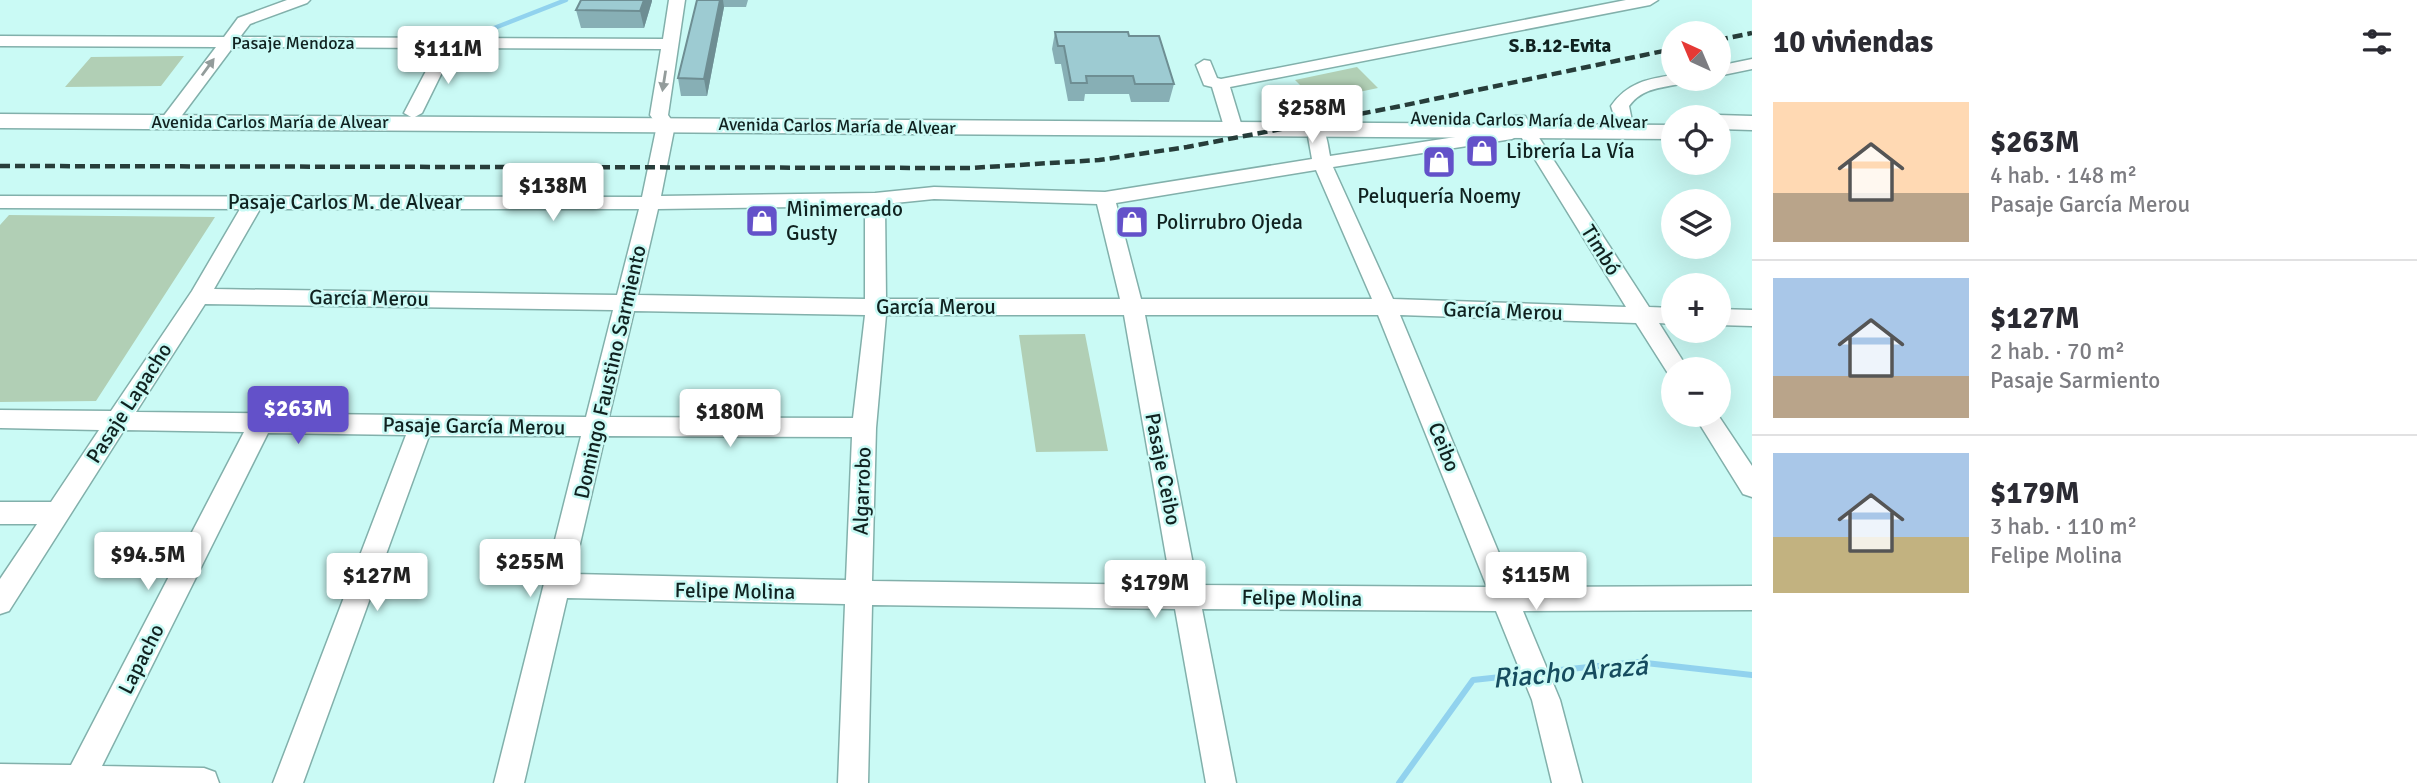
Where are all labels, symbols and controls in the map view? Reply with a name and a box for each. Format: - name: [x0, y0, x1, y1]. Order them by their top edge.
- north arrow: [1661, 21, 1731, 91]
- map controls: [1661, 21, 1731, 427]
- icon: filters: [2358, 23, 2396, 61]
- text: 10 viviendas: [1773, 24, 1933, 61]
- pin: $111M: [399, 27, 497, 86]
- street label: Pasaje Mendoza: [231, 32, 355, 54]
- text: $111M: [414, 34, 482, 63]
- district label: S.B.12-Evita: [1509, 34, 1612, 58]
- one-way arrow: [201, 58, 216, 76]
- one-way arrow: [658, 71, 669, 93]
- pin: $258M: [1263, 86, 1361, 145]
- text: $258M: [1278, 93, 1346, 122]
- button: locate: [1661, 105, 1731, 175]
- street label: Avenida Carlos María de Alvear: [1410, 107, 1648, 133]
- street label: Avenida Carlos María de Alvear: [151, 111, 389, 133]
- street label: Avenida Carlos María de Alvear: [718, 113, 956, 139]
- text: $263M: [1990, 124, 2080, 161]
- icon: home: [1829, 130, 1913, 214]
- shop icon: Librería La Vía: [1463, 132, 1501, 170]
- place label: Librería La Vía: [1506, 138, 1635, 164]
- shop icon: Peluquería Noemy: [1420, 143, 1458, 181]
- text: 4 hab. · 148 m²: [1990, 161, 2137, 190]
- pin: $138M: [504, 164, 602, 223]
- text: $138M: [519, 171, 587, 200]
- place label: Peluquería Noemy: [1357, 183, 1521, 209]
- street label: Pasaje Carlos M. de Alvear: [228, 189, 463, 215]
- button: layers: [1661, 189, 1731, 259]
- text: Pasaje García Merou: [1990, 190, 2190, 219]
- place label: Minimercado Gusty: [786, 196, 903, 246]
- shop icon: Minimercado Gusty: [743, 202, 781, 240]
- shop icon: Polirrubro Ojeda: [1113, 203, 1151, 241]
- place label: Polirrubro Ojeda: [1156, 209, 1303, 235]
- street label: Timbó: [1575, 220, 1627, 280]
- street label: Domingo Faustino Sarmiento: [568, 243, 652, 501]
- button: +: [1661, 273, 1731, 343]
- street label: García Merou: [309, 284, 429, 312]
- street label: García Merou: [876, 294, 996, 320]
- street label: García Merou: [1443, 296, 1563, 326]
- text: $127M: [1990, 300, 2080, 337]
- icon: home: [1829, 306, 1913, 390]
- text: 2 hab. · 70 m²: [1990, 337, 2125, 366]
- street label: Pasaje Lapacho: [80, 338, 178, 468]
- button: −: [1661, 357, 1731, 427]
- text: Pasaje Sarmiento: [1990, 366, 2160, 395]
- pin: $263M: [249, 386, 347, 446]
- pin: $180M: [681, 390, 779, 449]
- text: $263M: [264, 394, 332, 423]
- text: $180M: [696, 397, 764, 426]
- street label: Pasaje García Merou: [382, 411, 566, 441]
- street label: Pasaje Ceibo: [1139, 411, 1187, 527]
- street label: Ceibo: [1422, 419, 1466, 475]
- street label: Algarrobo: [847, 446, 877, 536]
- text: $179M: [1990, 475, 2080, 512]
- icon: home: [1829, 481, 1913, 565]
- text: 3 hab. · 110 m²: [1990, 512, 2137, 541]
- pin: $94.5M: [91, 532, 205, 592]
- text: $94.5M: [110, 540, 186, 569]
- pin: $255M: [481, 540, 579, 599]
- text: Felipe Molina: [1990, 541, 2122, 570]
- text: $255M: [496, 547, 564, 576]
- pin: $115M: [1487, 552, 1585, 612]
- pin: $127M: [328, 554, 426, 613]
- pin: $179M: [1106, 560, 1204, 620]
- text: $115M: [1502, 560, 1570, 589]
- text: $127M: [343, 561, 411, 590]
- text: $179M: [1121, 568, 1189, 597]
- street label: Felipe Molina: [674, 577, 796, 605]
- street label: Felipe Molina: [1241, 584, 1363, 612]
- street label: Lapacho: [112, 620, 170, 698]
- water label: Riacho Arazá: [1491, 648, 1651, 696]

